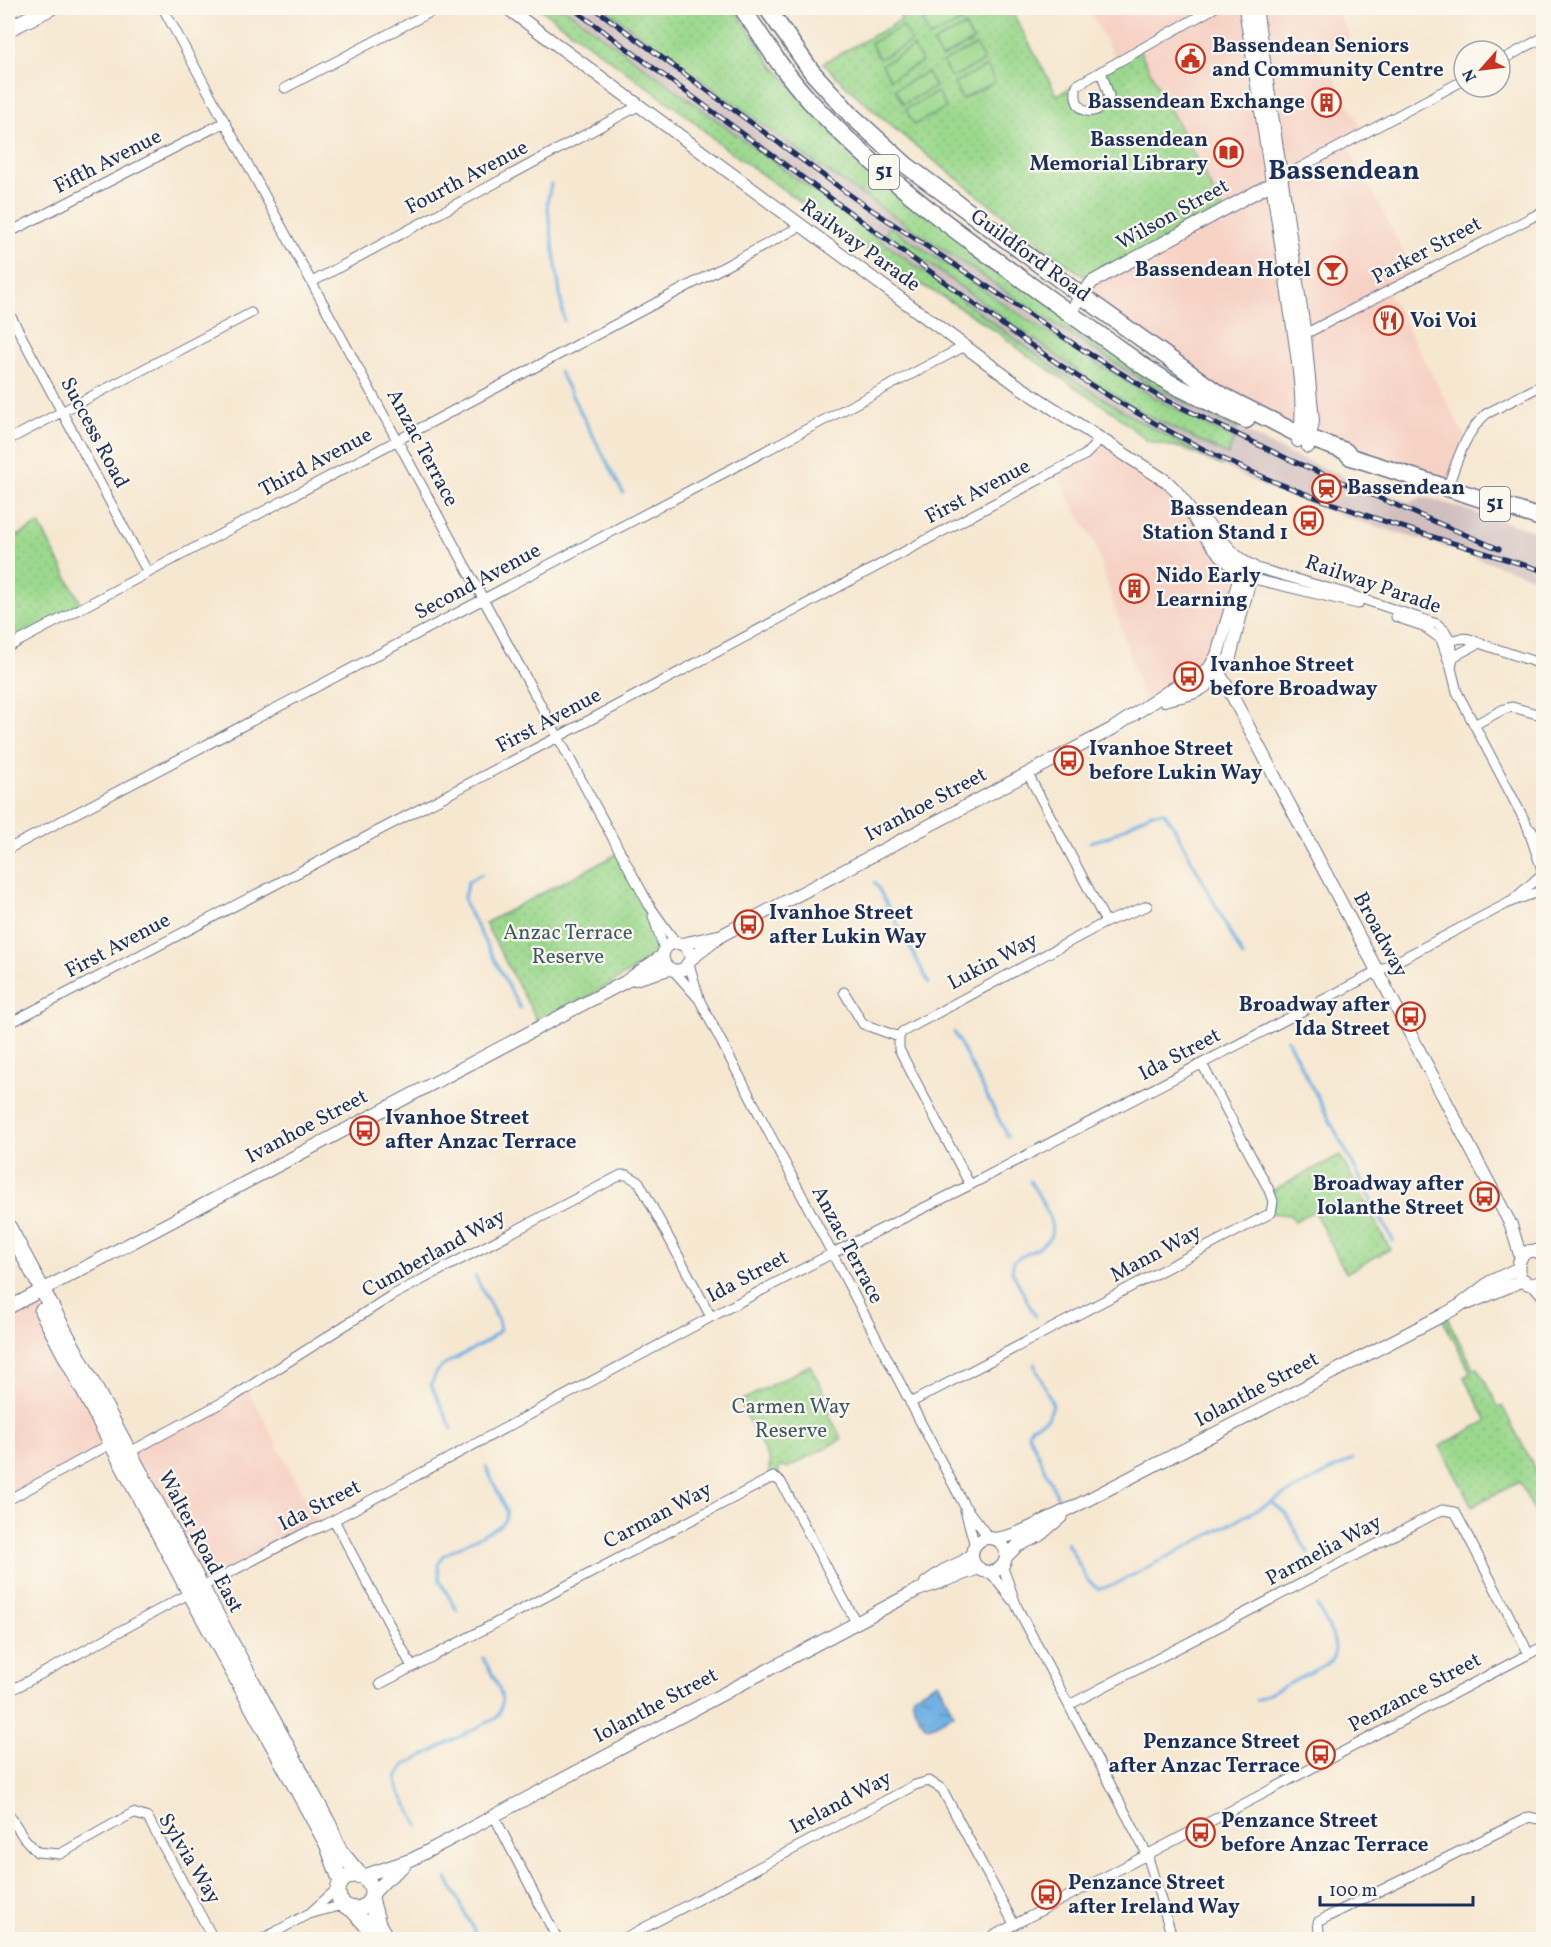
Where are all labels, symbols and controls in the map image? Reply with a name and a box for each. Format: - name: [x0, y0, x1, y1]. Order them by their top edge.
- place label: Bassendean Seniors and Community Centre: [1212, 32, 1444, 85]
- north arrow: [1452, 39, 1512, 99]
- public building icon: Bassendean Seniors and Community Centre: [1175, 42, 1207, 74]
- text: N: [1458, 64, 1483, 85]
- building icon: Bassendean Exchange: [1310, 86, 1342, 118]
- place label: Bassendean Exchange: [1087, 88, 1305, 117]
- street label: Fifth Avenue: [49, 122, 167, 202]
- place label: Bassendean Memorial Library: [1030, 126, 1208, 179]
- street label: Fourth Avenue: [400, 133, 534, 223]
- library icon: Bassendean Memorial Library: [1213, 136, 1245, 168]
- district label: Bassendean: [1268, 153, 1420, 191]
- road number: 51: [869, 155, 899, 189]
- street label: Wilson Street: [1111, 172, 1235, 258]
- street label: Railway Parade: [794, 192, 926, 300]
- street label: Guildford Road: [964, 202, 1096, 310]
- street label: Parker Street: [1367, 210, 1487, 292]
- bar icon: Bassendean Hotel: [1316, 254, 1348, 286]
- place label: Bassendean Hotel: [1135, 256, 1311, 285]
- restaurant icon: Voi Voi: [1373, 305, 1405, 337]
- place label: Voi Voi: [1410, 307, 1477, 336]
- street label: Success Road: [53, 372, 135, 494]
- street label: Anzac Terrace: [379, 384, 465, 512]
- street label: Third Avenue: [254, 421, 378, 505]
- street label: First Avenue: [920, 452, 1036, 532]
- station icon: Bassendean: [1310, 472, 1342, 504]
- place label: Bassendean: [1347, 474, 1465, 503]
- road number: 51: [1480, 487, 1510, 521]
- place label: Bassendean Station Stand 1: [1142, 495, 1288, 548]
- bus stop icon: Bassendean Station Stand 1: [1293, 505, 1325, 537]
- street label: Second Avenue: [410, 536, 546, 628]
- street label: Railway Parade: [1301, 548, 1445, 622]
- place label: Nido Early Learning: [1156, 562, 1261, 615]
- building icon: Nido Early Learning: [1119, 572, 1151, 604]
- place label: Ivanhoe Street before Broadway: [1210, 651, 1378, 704]
- bus stop icon: Ivanhoe Street before Broadway: [1173, 661, 1205, 693]
- street label: First Avenue: [491, 681, 607, 761]
- place label: Ivanhoe Street before Lukin Way: [1089, 735, 1263, 788]
- bus stop icon: Ivanhoe Street before Lukin Way: [1052, 745, 1084, 777]
- street label: Ivanhoe Street: [860, 761, 992, 849]
- street label: Broadway: [1345, 887, 1415, 983]
- place label: Ivanhoe Street after Lukin Way: [769, 899, 927, 952]
- street label: First Avenue: [60, 906, 176, 986]
- bus stop icon: Ivanhoe Street after Lukin Way: [732, 909, 764, 941]
- park label: Anzac Terrace Reserve: [503, 919, 633, 972]
- street label: Lukin Way: [943, 926, 1044, 998]
- place label: Broadway after Ida Street: [1239, 991, 1390, 1044]
- bus stop icon: Broadway after Ida Street: [1395, 1001, 1427, 1033]
- street label: Ida Street: [1134, 1021, 1226, 1089]
- street label: Ivanhoe Street: [241, 1083, 373, 1171]
- place label: Ivanhoe Street after Anzac Terrace: [385, 1104, 577, 1157]
- bus stop icon: Ivanhoe Street after Anzac Terrace: [348, 1114, 380, 1146]
- place label: Broadway after Iolanthe Street: [1313, 1170, 1464, 1223]
- bus stop icon: Broadway after Iolanthe Street: [1469, 1180, 1501, 1212]
- street label: Anzac Terrace: [804, 1181, 890, 1309]
- street label: Cumberland Way: [357, 1202, 511, 1305]
- street label: Mann Way: [1105, 1218, 1207, 1290]
- street label: Ida Street: [702, 1243, 794, 1311]
- street label: Iolanthe Street: [1190, 1345, 1324, 1435]
- park label: Carmen Way Reserve: [732, 1393, 851, 1446]
- street label: Walter Road East: [150, 1466, 250, 1618]
- street label: Ida Street: [274, 1473, 366, 1539]
- street label: Carman Way: [599, 1475, 718, 1557]
- street label: Parmelia Way: [1261, 1508, 1388, 1594]
- street label: Penzance Street: [1344, 1646, 1486, 1740]
- street label: Iolanthe Street: [589, 1661, 723, 1751]
- place label: Penzance Street after Anzac Terrace: [1108, 1728, 1300, 1781]
- bus stop icon: Penzance Street after Anzac Terrace: [1305, 1738, 1337, 1770]
- street label: Ireland Way: [785, 1764, 898, 1842]
- place label: Penzance Street before Anzac Terrace: [1221, 1807, 1429, 1860]
- street label: Sylvia Way: [150, 1808, 228, 1910]
- bus stop icon: Penzance Street before Anzac Terrace: [1184, 1817, 1216, 1849]
- place label: Penzance Street after Ireland Way: [1068, 1869, 1240, 1922]
- scale bar: [1320, 1869, 1473, 1907]
- bus stop icon: Penzance Street after Ireland Way: [1031, 1879, 1063, 1911]
- text: 100 m: [1329, 1879, 1378, 1904]

